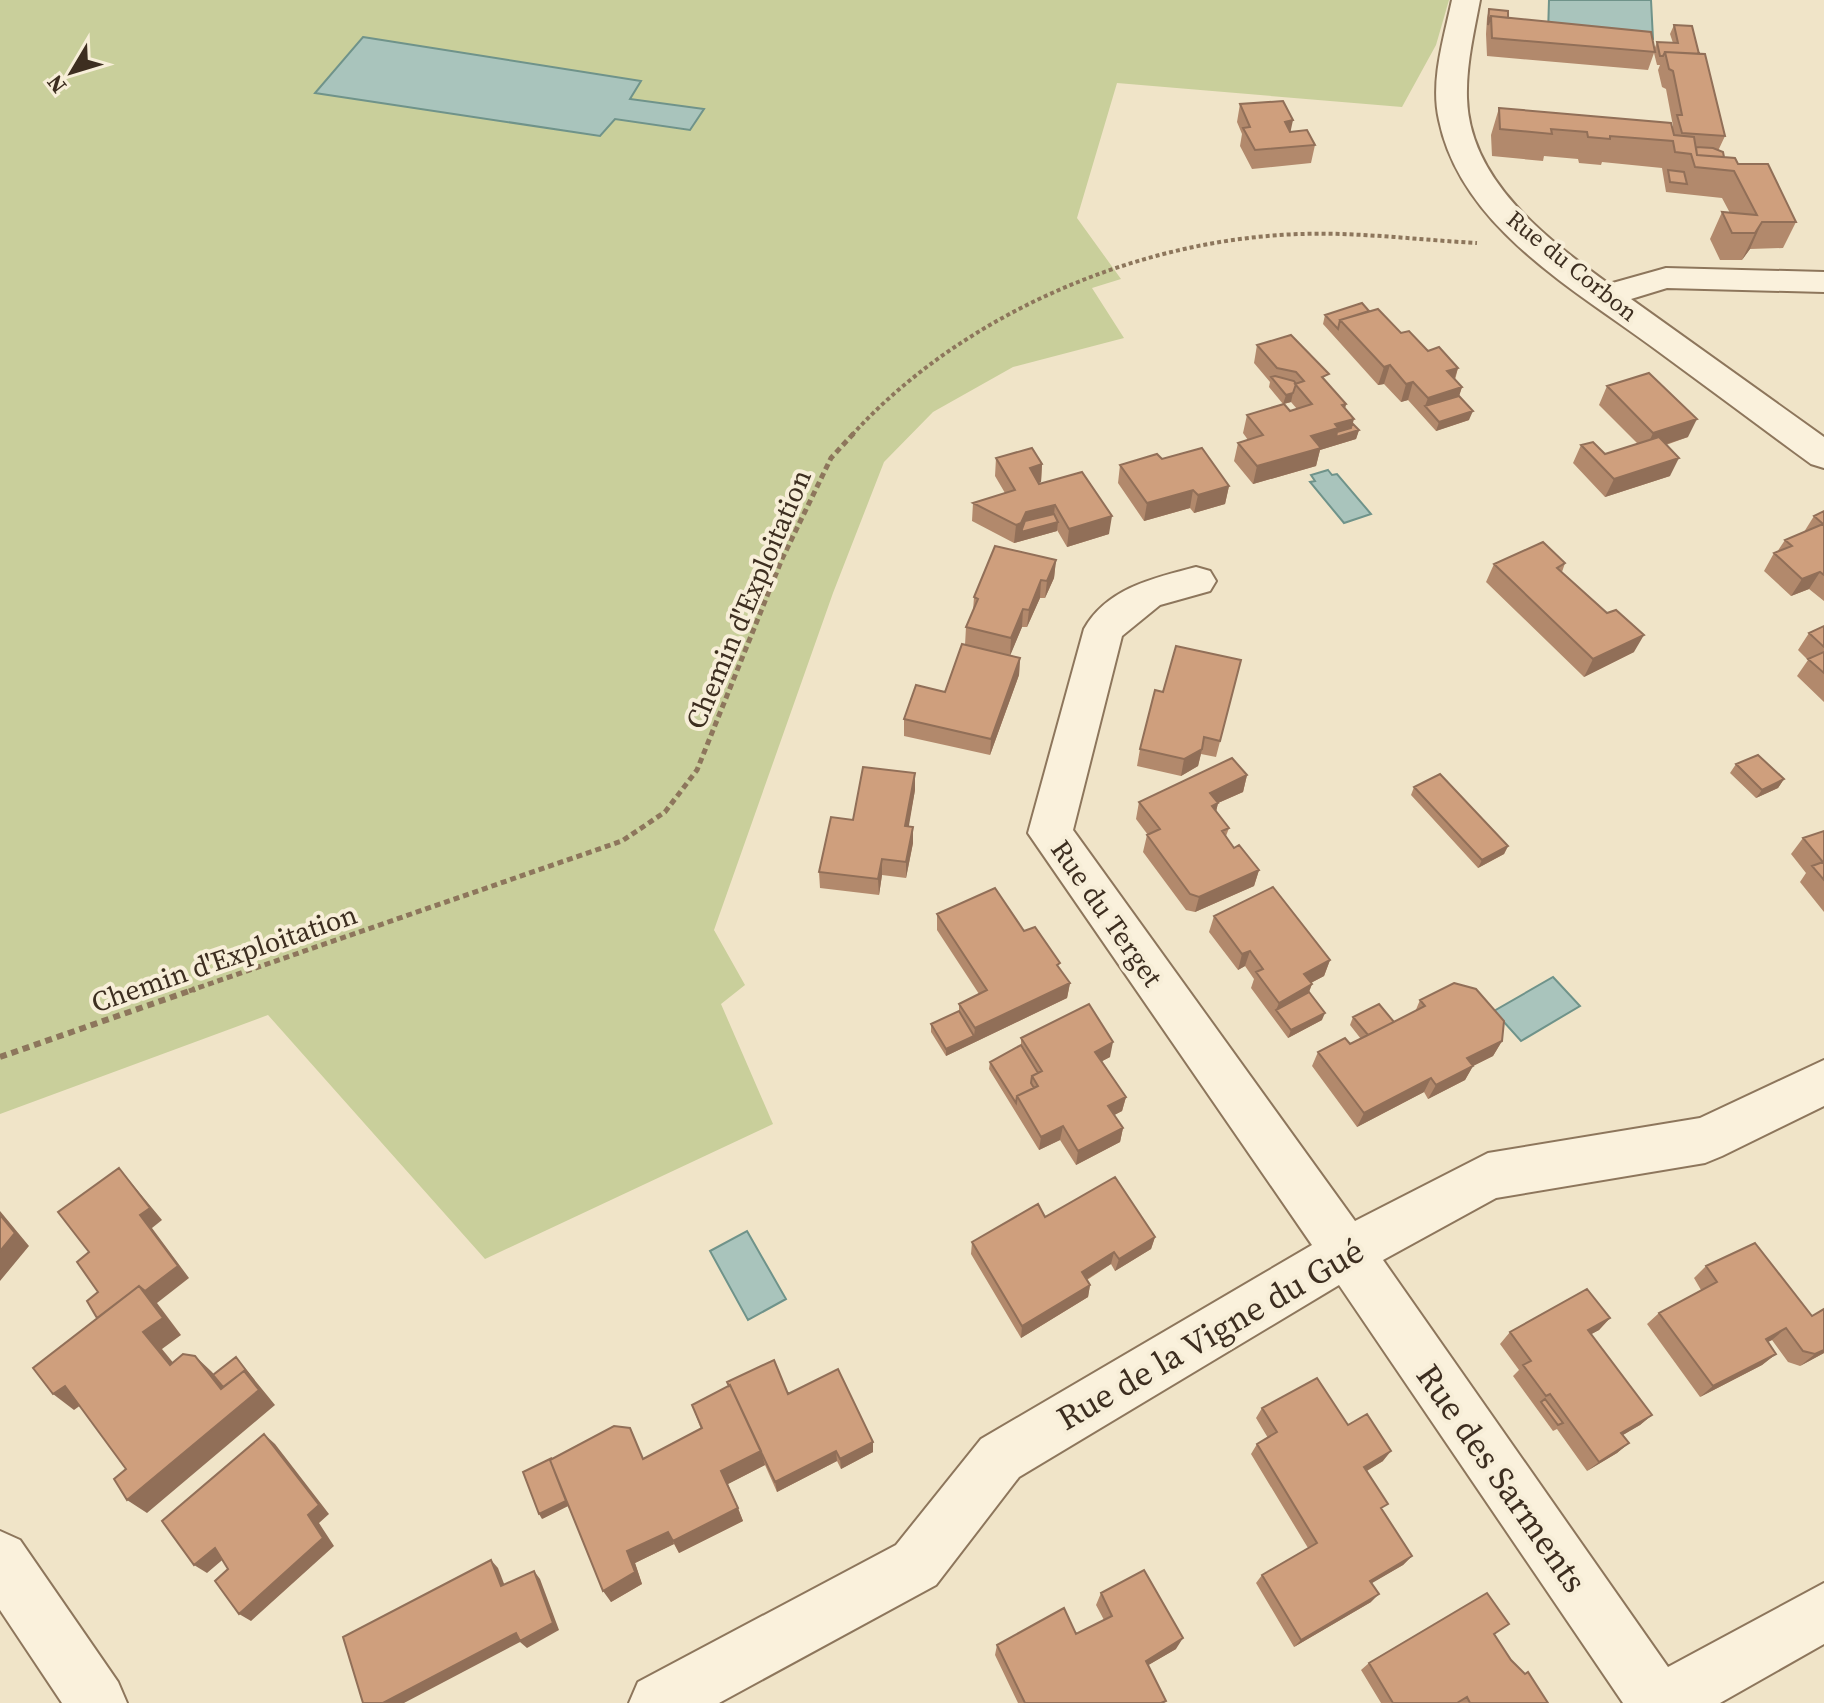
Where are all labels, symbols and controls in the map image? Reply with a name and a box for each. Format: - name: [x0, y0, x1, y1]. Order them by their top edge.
- north arrow: [32, 32, 112, 112]
- text: N: [39, 69, 73, 100]
- street label: Rue du Corbon: [1500, 203, 1645, 329]
- street label: Chemin d'Exploitation: [676, 463, 820, 735]
- street label: Rue du Terget: [1042, 832, 1172, 995]
- street label: Chemin d'Exploitation: [86, 895, 362, 1021]
- street label: Rue de la Vigne du Gué: [1048, 1227, 1372, 1441]
- street label: Rue des Sarments: [1406, 1355, 1598, 1601]

